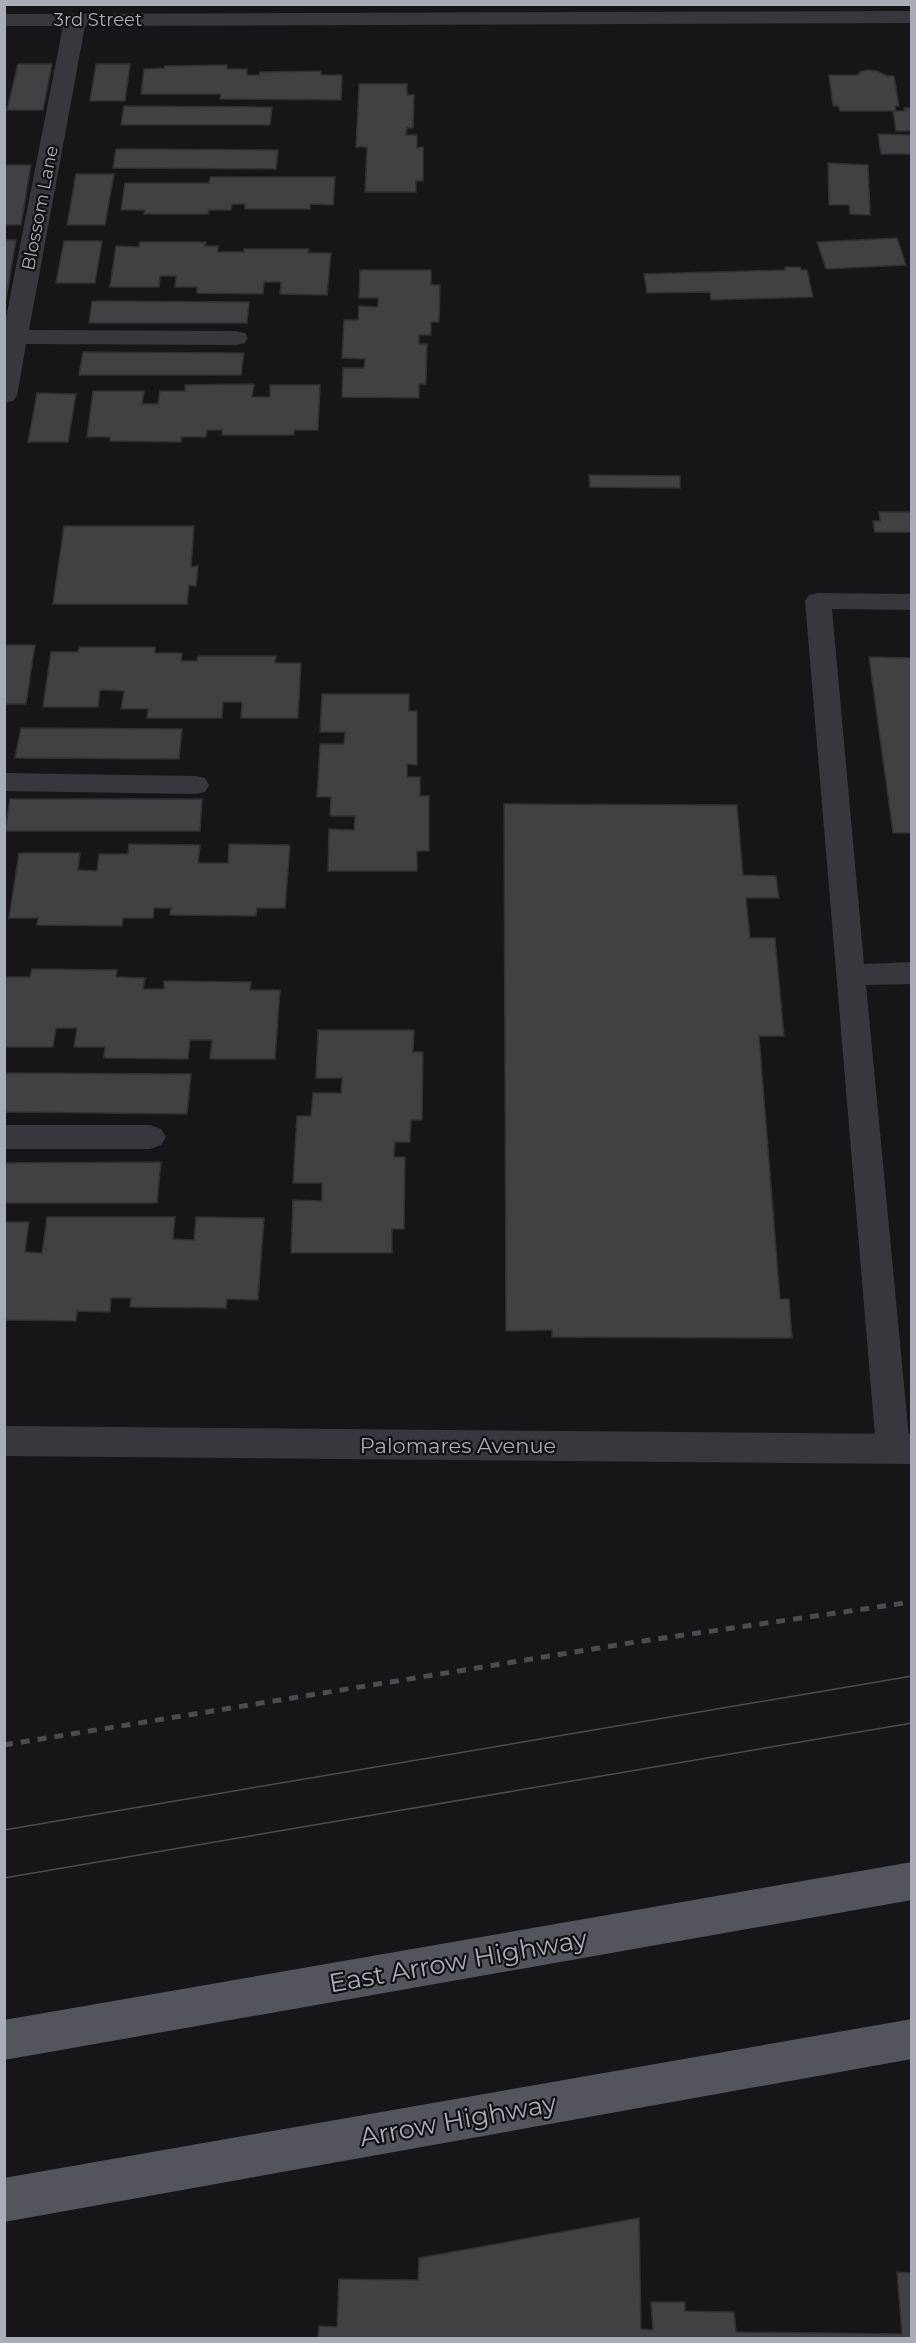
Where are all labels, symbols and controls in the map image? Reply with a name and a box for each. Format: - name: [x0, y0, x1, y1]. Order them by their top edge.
- street label: 3rd Street: [54, 9, 142, 31]
- street label: Blossom Lane: [17, 144, 63, 272]
- street label: Palomares Avenue: [360, 1433, 556, 1458]
- street label: East Arrow Highway: [326, 1922, 591, 1999]
- street label: Arrow Highway: [357, 2087, 560, 2153]

